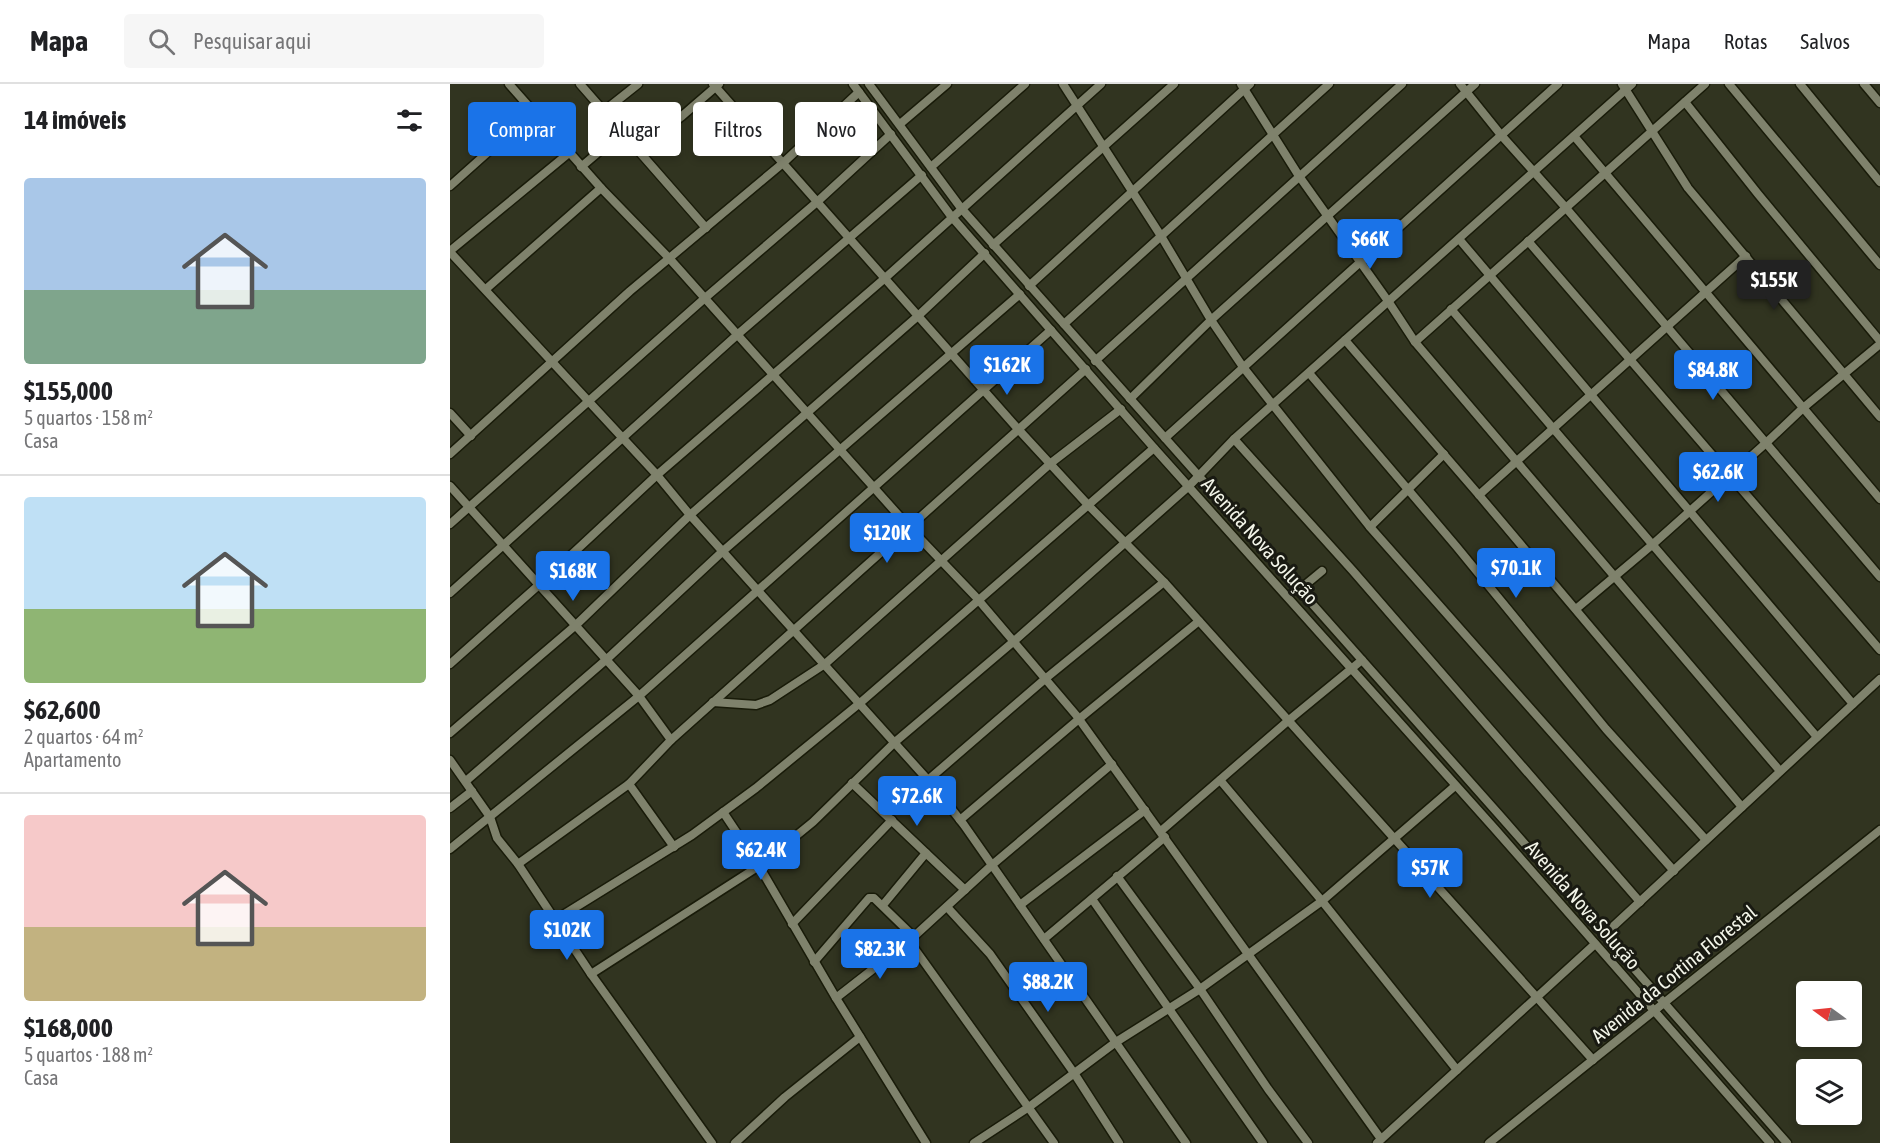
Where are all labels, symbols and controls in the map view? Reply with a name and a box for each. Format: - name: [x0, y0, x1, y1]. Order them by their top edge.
- search box: [124, 14, 544, 68]
- text: Mapa: [30, 25, 88, 57]
- icon: search: [145, 25, 178, 58]
- text: Pesquisar aqui: [193, 28, 311, 54]
- text: Mapa: [1647, 29, 1691, 53]
- text: Rotas: [1724, 29, 1767, 53]
- text: Salvos: [1800, 29, 1850, 53]
- chip: Comprar: [468, 102, 576, 156]
- chip: Alugar: [588, 102, 681, 156]
- chip: Filtros: [693, 102, 783, 156]
- chip: Novo: [795, 102, 877, 156]
- icon: filters: [393, 104, 426, 137]
- text: 14 imóveis: [24, 105, 126, 135]
- icon: home: [171, 217, 279, 325]
- pin: $66K: [1334, 219, 1406, 270]
- text: $66K: [1352, 227, 1389, 250]
- pin: $155K: [1732, 260, 1816, 311]
- text: $155K: [1751, 268, 1797, 291]
- pin: $162K: [965, 345, 1049, 396]
- pin: $84.8K: [1664, 350, 1762, 401]
- text: $162K: [984, 353, 1030, 376]
- text: $84.8K: [1688, 358, 1738, 381]
- text: $155,000: [24, 376, 113, 406]
- text: 5 quartos · 158 m²: [24, 406, 153, 429]
- text: Casa: [24, 429, 59, 452]
- pin: $62.6K: [1669, 452, 1767, 503]
- text: $62.6K: [1693, 460, 1743, 483]
- street label: Avenida Nova Solução: [1197, 473, 1323, 609]
- pin: $120K: [845, 513, 929, 564]
- text: $120K: [864, 521, 910, 544]
- icon: home: [171, 536, 279, 644]
- pin: $70.1K: [1467, 548, 1565, 599]
- pin: $168K: [531, 551, 615, 602]
- text: $70.1K: [1491, 556, 1541, 579]
- text: $168K: [550, 559, 596, 582]
- text: $62,600: [24, 695, 101, 725]
- text: 2 quartos · 64 m²: [24, 725, 144, 748]
- text: Apartamento: [24, 748, 121, 771]
- pin: $72.6K: [868, 776, 966, 827]
- text: $72.6K: [892, 784, 942, 807]
- pin: $62.4K: [712, 830, 810, 881]
- street label: Avenida Nova Solução: [1521, 836, 1645, 974]
- text: $62.4K: [736, 838, 786, 861]
- pin: $57K: [1394, 848, 1466, 899]
- icon: home: [171, 854, 279, 962]
- text: $57K: [1412, 856, 1449, 879]
- street label: Avenida da Cortina Florestal: [1587, 900, 1761, 1047]
- pin: $102K: [525, 910, 609, 961]
- text: $102K: [544, 918, 590, 941]
- pin: $82.3K: [831, 929, 929, 980]
- text: $82.3K: [855, 937, 905, 960]
- pin: $88.2K: [999, 962, 1097, 1013]
- text: $88.2K: [1023, 970, 1073, 993]
- north arrow: [1796, 981, 1862, 1047]
- map controls: [1796, 981, 1862, 1125]
- text: $168,000: [24, 1013, 113, 1043]
- text: 5 quartos · 188 m²: [24, 1043, 153, 1066]
- button: layers: [1796, 1059, 1862, 1125]
- text: Casa: [24, 1066, 59, 1089]

